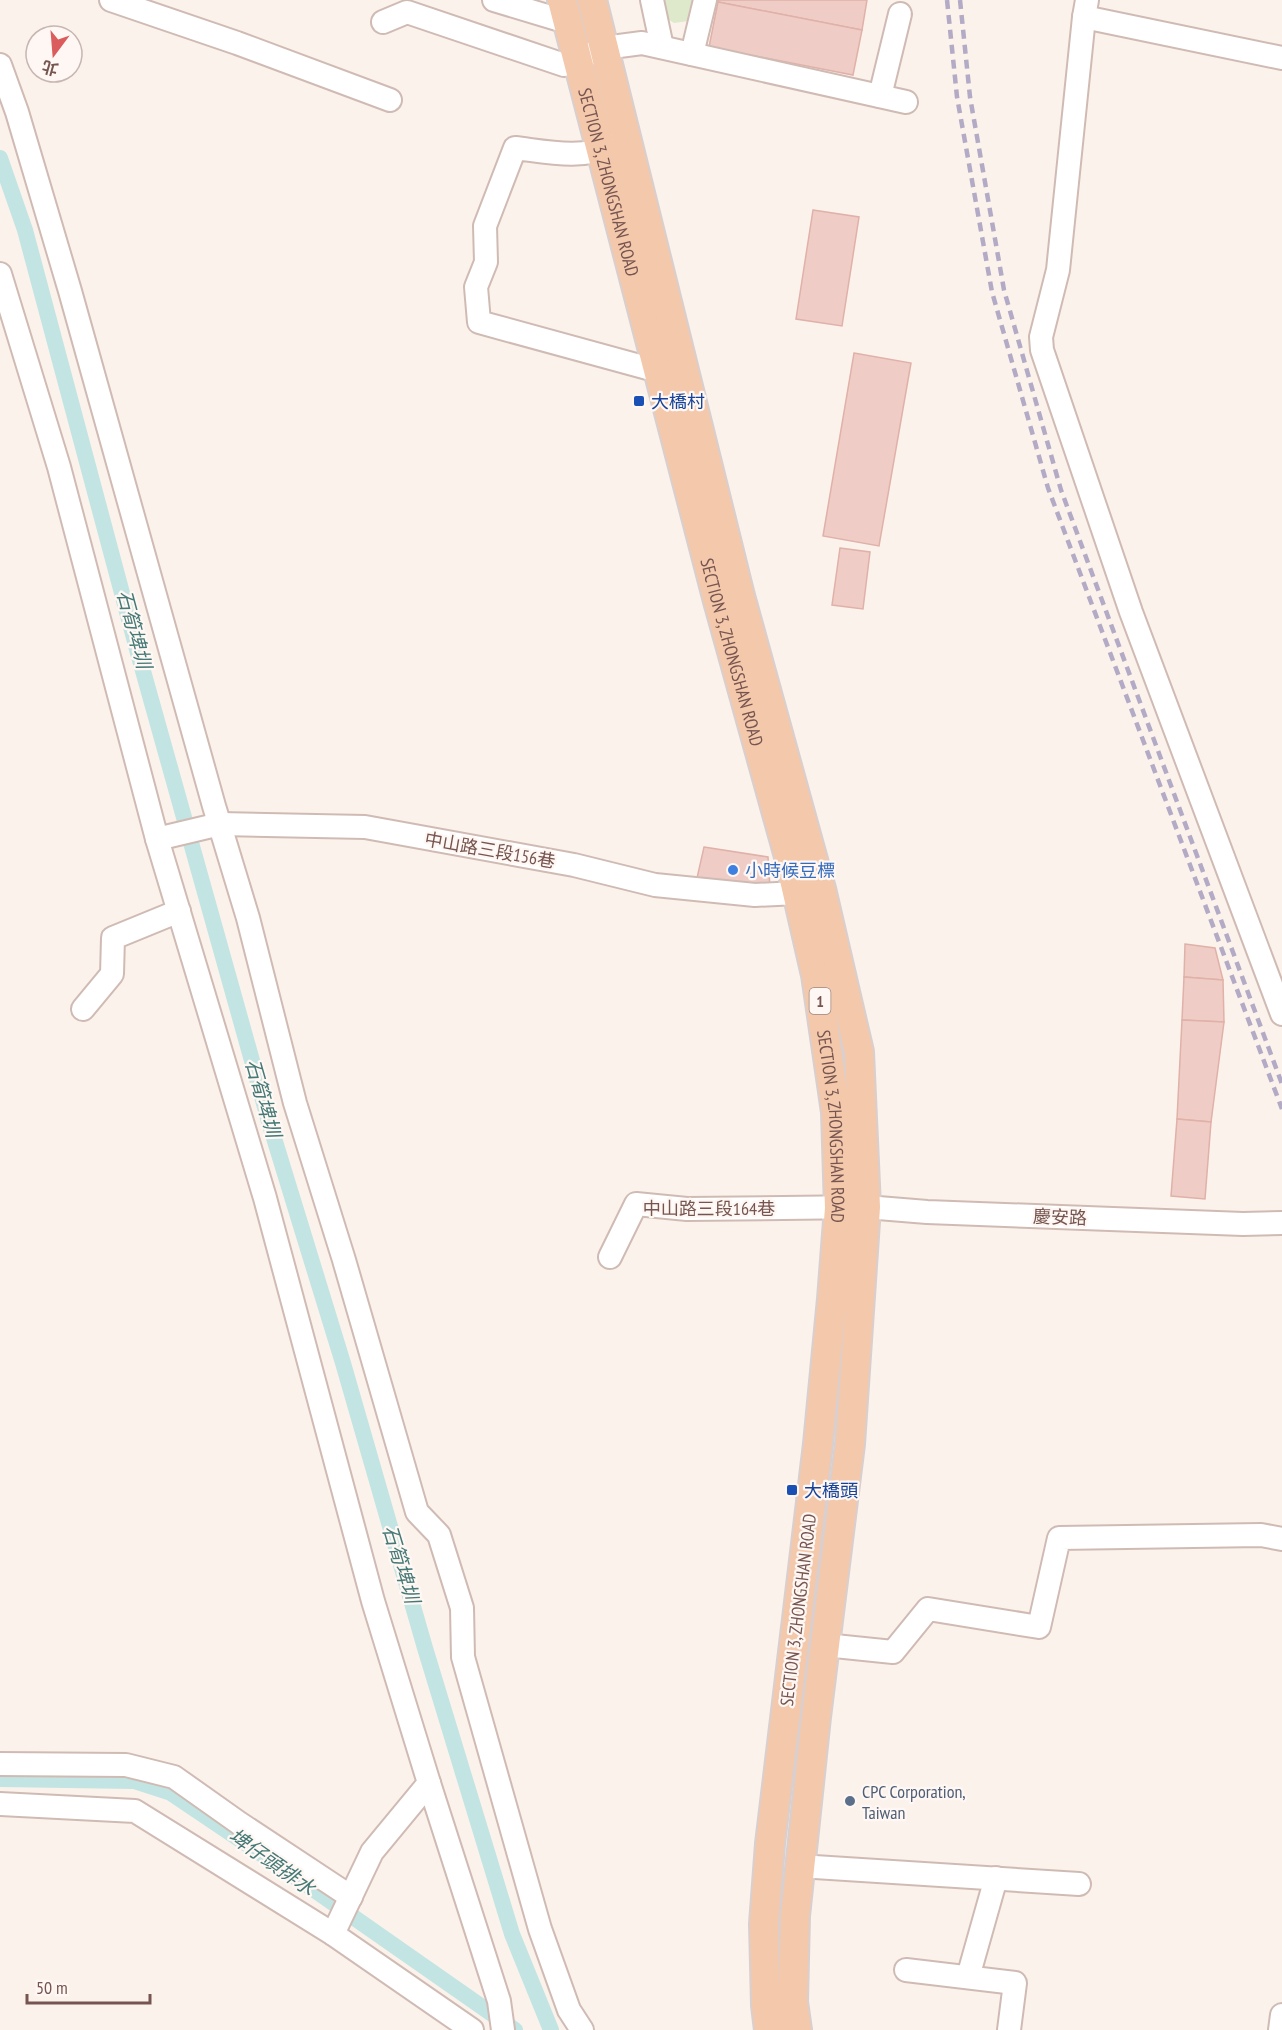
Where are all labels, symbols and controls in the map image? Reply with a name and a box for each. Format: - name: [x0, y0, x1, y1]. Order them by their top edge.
- north arrow: [24, 24, 84, 84]
- text: 北: [39, 57, 60, 80]
- street label: SECTION 3, ZHONGSHAN ROAD: [574, 85, 645, 279]
- place label: 大橋村: [651, 390, 705, 413]
- marker: 大橋村: [632, 394, 646, 408]
- street label: SECTION 3, ZHONGSHAN ROAD: [696, 556, 769, 749]
- water label: 石筍埤圳: [111, 587, 158, 674]
- street label: 中山路三段156巷: [423, 827, 557, 873]
- place label: 小時候豆標: [745, 859, 835, 882]
- marker: 小時候豆標: [726, 863, 740, 877]
- road number: 1: [810, 988, 830, 1014]
- street label: SECTION 3, ZHONGSHAN ROAD: [813, 1028, 851, 1224]
- water label: 石筍埤圳: [239, 1056, 287, 1143]
- street label: 中山路三段164巷: [643, 1197, 775, 1220]
- street label: 慶安路: [1033, 1205, 1087, 1229]
- place label: 大橋頭: [804, 1479, 858, 1502]
- marker: 大橋頭: [785, 1483, 799, 1497]
- street label: SECTION 3, ZHONGSHAN ROAD: [775, 1513, 821, 1707]
- water label: 石筍埤圳: [377, 1522, 426, 1609]
- place label: CPC Corporation, Taiwan: [862, 1780, 966, 1824]
- marker: CPC Corporation, Taiwan: [843, 1794, 857, 1808]
- water label: 埤仔頭排水: [224, 1823, 321, 1902]
- scale bar: [27, 1967, 150, 2005]
- text: 50 m: [36, 1976, 68, 1999]

